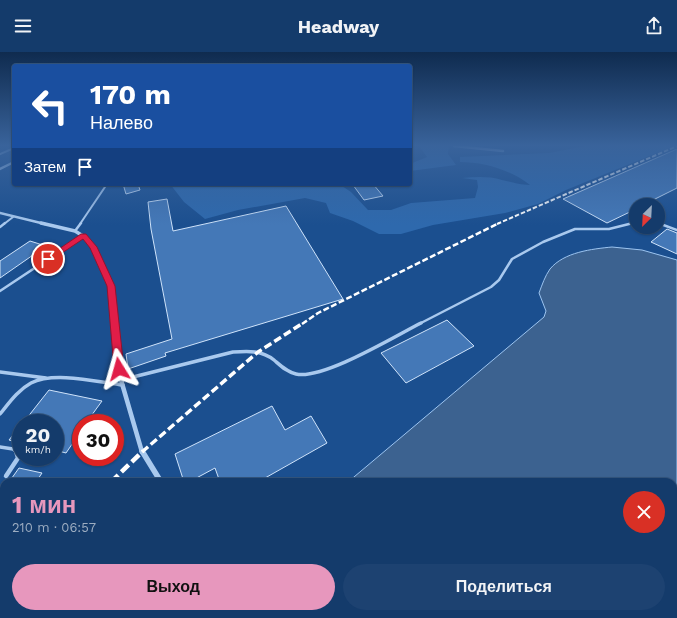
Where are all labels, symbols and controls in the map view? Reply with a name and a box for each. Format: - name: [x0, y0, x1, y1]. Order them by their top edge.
- icon: menu: [12, 15, 34, 37]
- icon: share: [643, 15, 665, 37]
- text: Headway: [298, 16, 379, 37]
- text: 170 m: [90, 78, 171, 111]
- icon: left: [24, 80, 76, 132]
- text: Налево: [90, 112, 153, 133]
- icon: arrive: [74, 156, 96, 178]
- text: Затем: [24, 158, 66, 176]
- north arrow: [629, 198, 665, 234]
- map controls: [629, 198, 665, 234]
- pin: [31, 242, 65, 276]
- icon: arrive: [37, 248, 59, 270]
- position arrow: [98, 348, 140, 390]
- speed limit sign: 30: [72, 414, 124, 466]
- text: 20: [26, 423, 50, 447]
- text: km/h: [25, 444, 51, 455]
- text: 1 мин: [12, 491, 76, 519]
- button: close: [623, 491, 665, 533]
- text: 210 m · 06:57: [12, 520, 96, 535]
- button: Выход: [12, 564, 335, 610]
- button: Поделиться: [343, 564, 665, 610]

